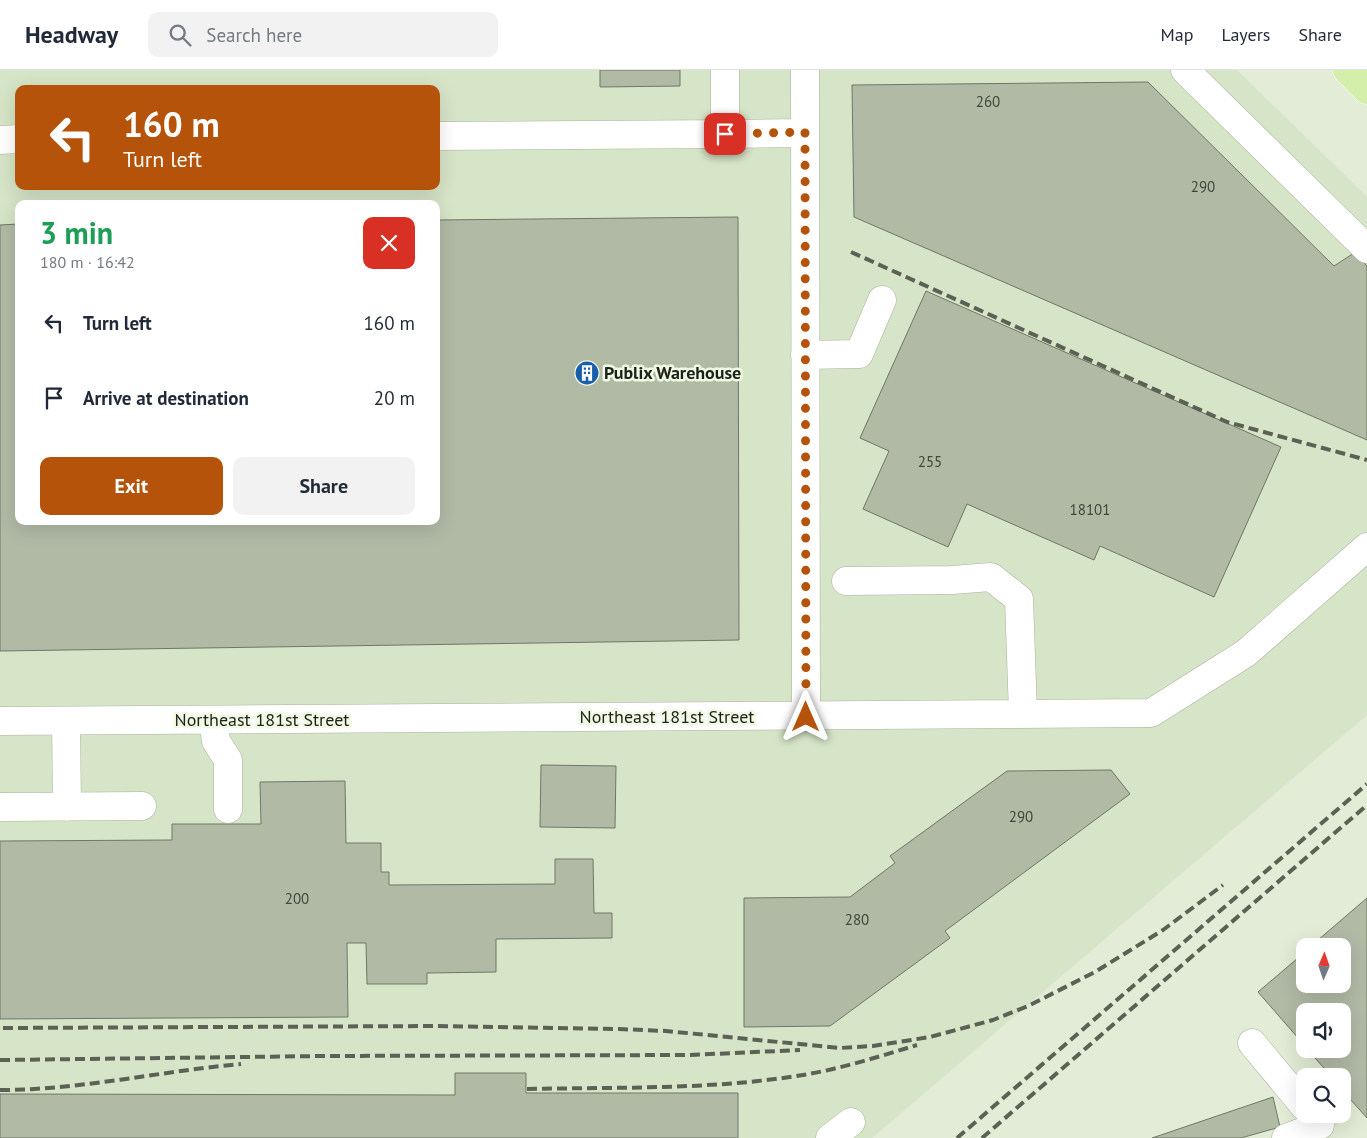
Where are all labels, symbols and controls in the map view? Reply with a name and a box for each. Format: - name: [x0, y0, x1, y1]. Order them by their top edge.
- search box: [148, 12, 498, 57]
- text: Headway: [25, 19, 118, 50]
- icon: search: [166, 21, 194, 49]
- text: Search here: [206, 23, 302, 47]
- text: Map: [1161, 23, 1193, 46]
- text: Layers: [1221, 23, 1270, 46]
- text: Share: [1298, 23, 1342, 46]
- house number: 260: [976, 92, 1000, 111]
- text: 160 m: [123, 101, 220, 147]
- icon: left: [40, 105, 105, 170]
- pin: [704, 113, 746, 155]
- icon: arrive: [711, 120, 739, 148]
- text: Turn left: [123, 145, 202, 173]
- house number: 290: [1191, 177, 1215, 196]
- text: 3 min: [40, 213, 113, 252]
- button: close: [363, 217, 415, 269]
- text: 180 m · 16:42: [40, 252, 135, 272]
- icon: left: [40, 309, 68, 337]
- text: Turn left: [83, 311, 152, 335]
- text: 160 m: [363, 311, 415, 335]
- building icon: Publix Warehouse: [574, 360, 600, 386]
- place label: Publix Warehouse: [604, 361, 741, 384]
- icon: arrive: [40, 384, 68, 412]
- text: Arrive at destination: [83, 386, 249, 410]
- text: 20 m: [374, 386, 415, 410]
- house number: 255: [918, 452, 942, 471]
- button: Exit: [40, 457, 223, 515]
- button: Share: [233, 457, 415, 515]
- house number: 18101: [1070, 500, 1110, 519]
- position arrow: [779, 690, 831, 742]
- street label: Northeast 181st Street: [580, 705, 754, 728]
- street label: Northeast 181st Street: [175, 708, 349, 731]
- house number: 290: [1009, 807, 1033, 826]
- house number: 200: [285, 889, 309, 908]
- house number: 280: [845, 910, 869, 929]
- north arrow: [1296, 938, 1351, 992]
- map controls: [1296, 938, 1351, 1123]
- button: sound: [1296, 1003, 1351, 1058]
- button: search: [1296, 1068, 1351, 1123]

